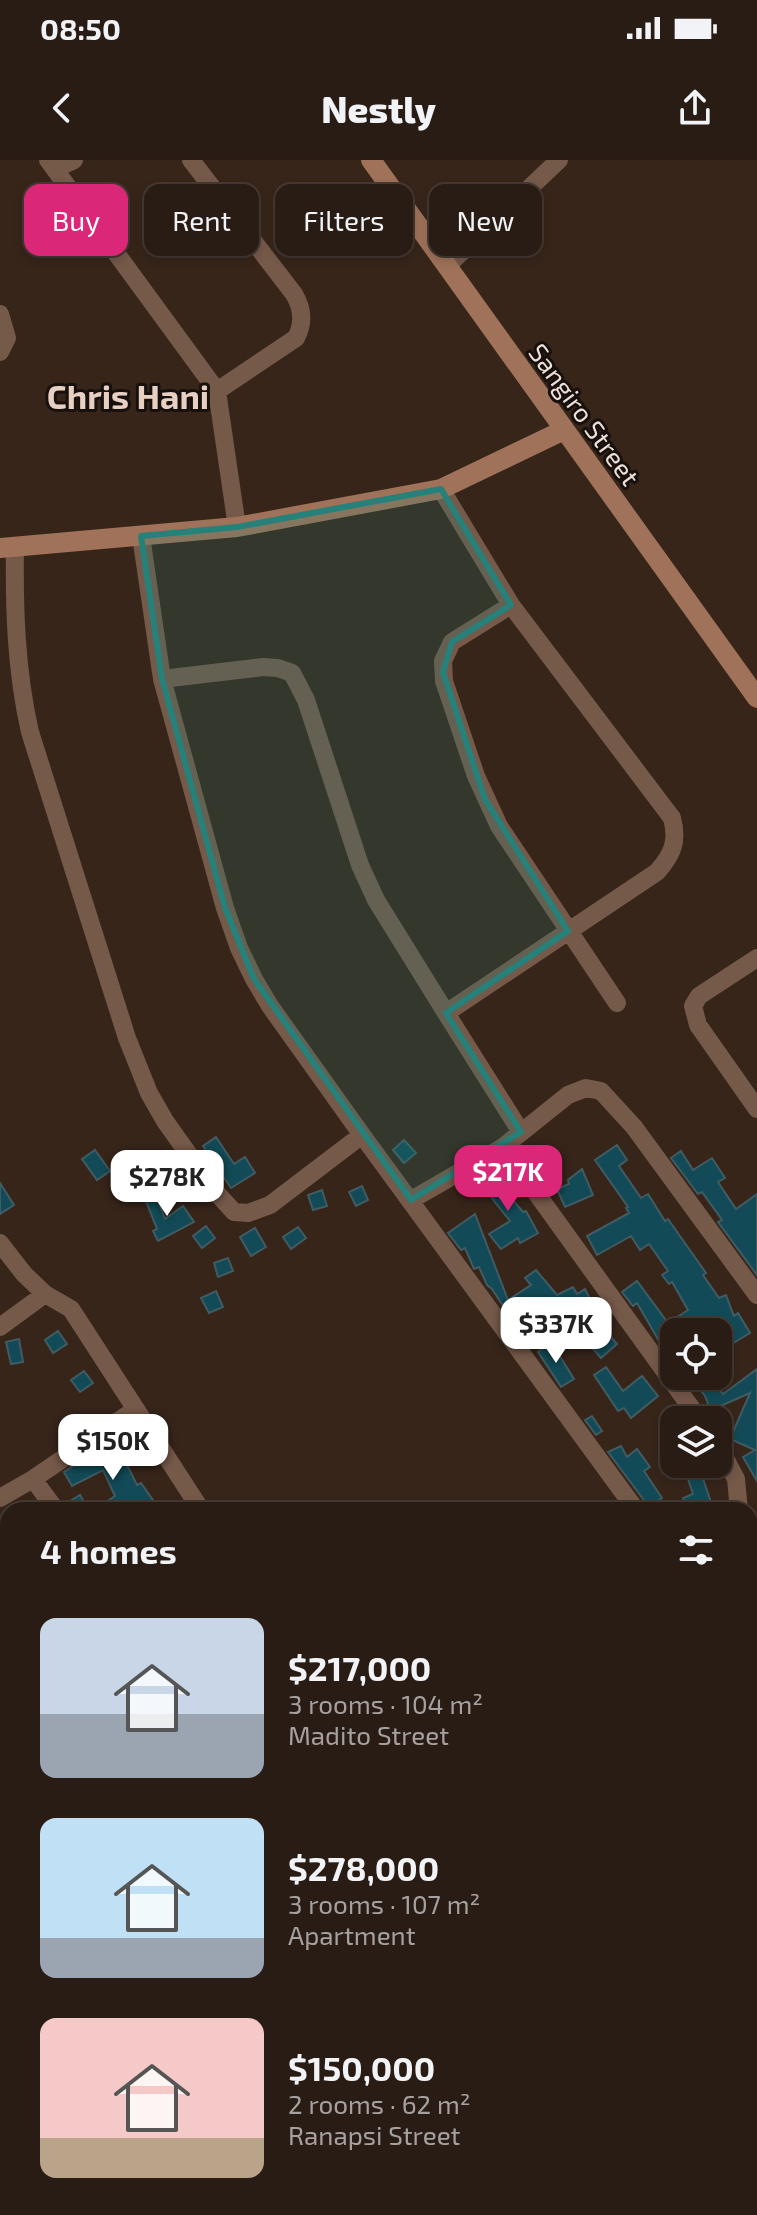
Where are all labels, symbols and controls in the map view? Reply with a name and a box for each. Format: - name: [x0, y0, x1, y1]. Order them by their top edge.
- text: 08:50: [40, 10, 121, 46]
- icon: back: [40, 86, 84, 130]
- icon: share: [673, 86, 717, 130]
- text: Nestly: [321, 87, 436, 130]
- chip: Buy: [24, 184, 128, 256]
- chip: Rent: [144, 184, 259, 256]
- chip: Filters: [275, 184, 413, 256]
- chip: New: [429, 184, 542, 256]
- street label: Sangiro Street: [523, 337, 647, 491]
- district label: Chris Hani: [47, 375, 209, 416]
- pin: $217K: [452, 1145, 564, 1213]
- pin: $278K: [111, 1150, 223, 1218]
- text: $217K: [472, 1155, 544, 1186]
- text: $278K: [129, 1160, 205, 1191]
- pin: $337K: [500, 1297, 612, 1365]
- text: $337K: [519, 1307, 593, 1338]
- map controls: [660, 1318, 732, 1478]
- button: locate: [660, 1318, 732, 1390]
- button: layers: [660, 1406, 732, 1478]
- pin: $150K: [57, 1414, 169, 1482]
- text: $150K: [76, 1424, 150, 1455]
- icon: filters: [674, 1528, 718, 1572]
- text: 4 homes: [40, 1530, 177, 1571]
- text: $217,000: [288, 1647, 431, 1688]
- icon: home: [104, 1650, 200, 1746]
- text: 3 rooms · 104 m²: [288, 1688, 483, 1719]
- text: Madito Street: [288, 1719, 449, 1750]
- text: $278,000: [288, 1847, 439, 1888]
- icon: home: [104, 1850, 200, 1946]
- text: 3 rooms · 107 m²: [288, 1888, 480, 1919]
- text: Apartment: [288, 1919, 416, 1950]
- text: $150,000: [288, 2047, 435, 2088]
- icon: home: [104, 2050, 200, 2146]
- text: 2 rooms · 62 m²: [288, 2088, 471, 2119]
- text: Ranapsi Street: [288, 2119, 461, 2150]

